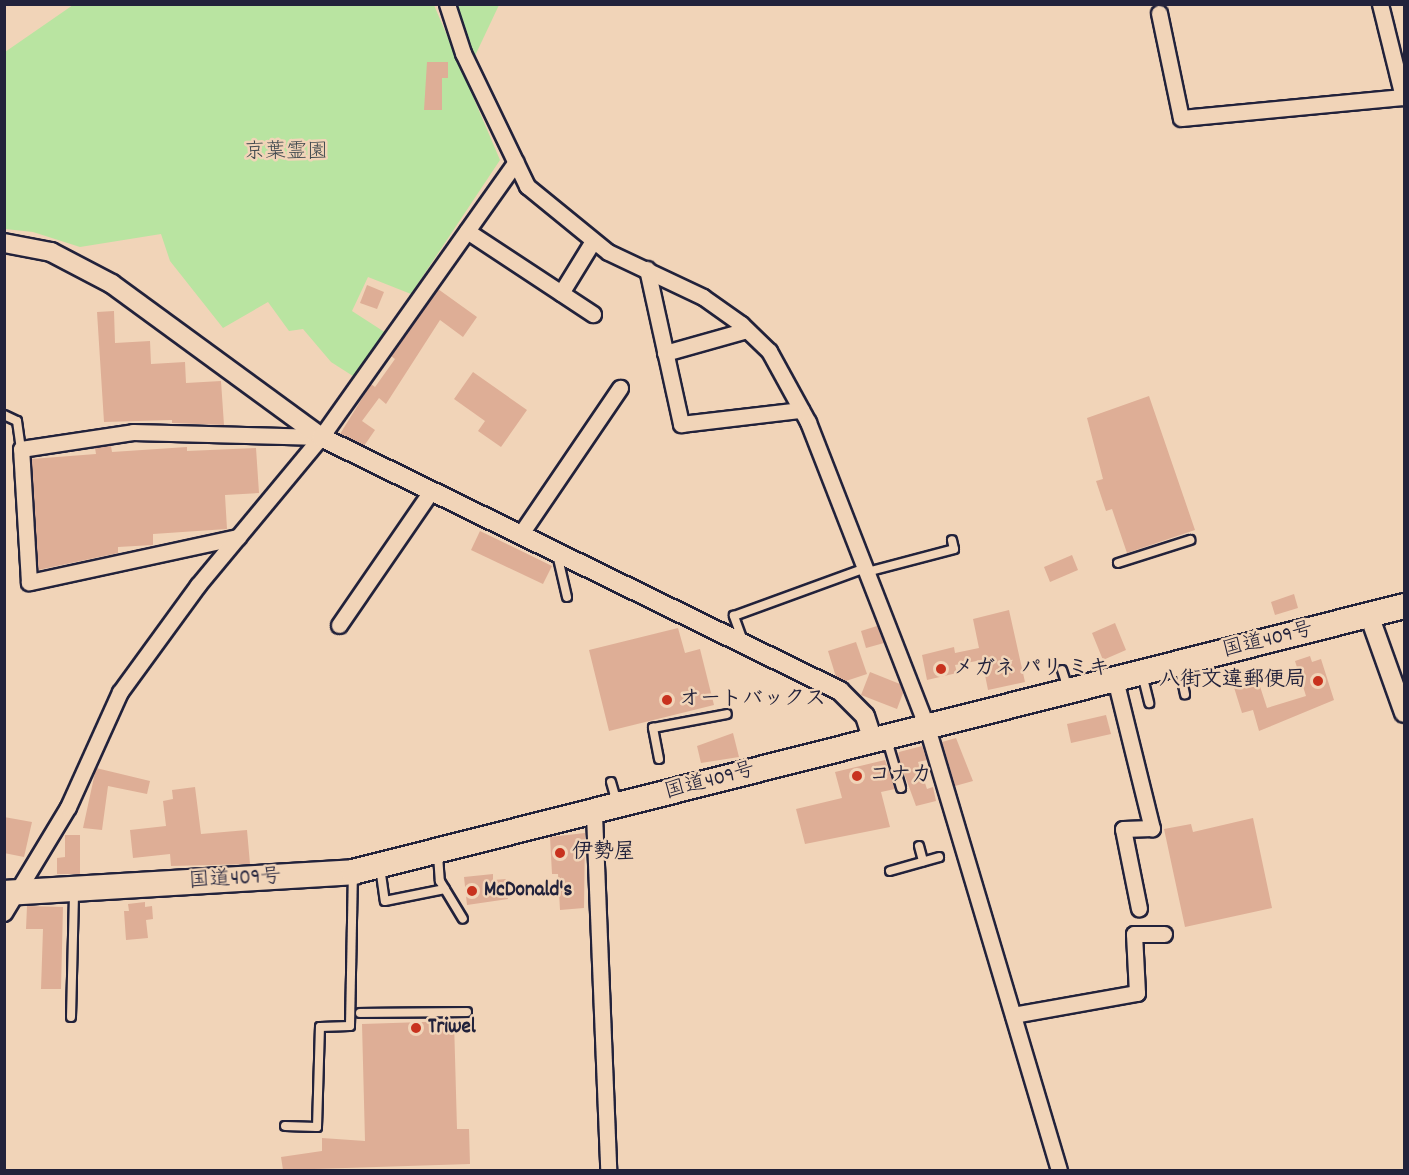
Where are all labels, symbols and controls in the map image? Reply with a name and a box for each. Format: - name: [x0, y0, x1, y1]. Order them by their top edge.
- park label: 京葉霊園: [244, 140, 328, 166]
- street label: 国道409号: [1220, 618, 1316, 664]
- place label: メガネ パリ ミキ: [953, 656, 1110, 682]
- marker: メガネ パリ ミキ: [934, 662, 948, 676]
- place label: 八街文違郵便局: [1159, 668, 1306, 694]
- marker: 八街文違郵便局: [1311, 674, 1325, 688]
- place label: オートバックス: [679, 687, 826, 713]
- marker: オートバックス: [660, 693, 674, 707]
- street label: 国道409号: [662, 758, 758, 806]
- place label: コナカ: [869, 763, 932, 789]
- marker: コナカ: [850, 769, 864, 783]
- place label: 伊勢屋: [572, 840, 635, 866]
- marker: 伊勢屋: [553, 846, 567, 860]
- street label: 国道409号: [188, 865, 282, 895]
- place label: McDonald's: [484, 878, 572, 904]
- marker: McDonald's: [465, 884, 479, 898]
- place label: Triwel: [428, 1015, 476, 1041]
- marker: Triwel: [409, 1021, 423, 1035]

